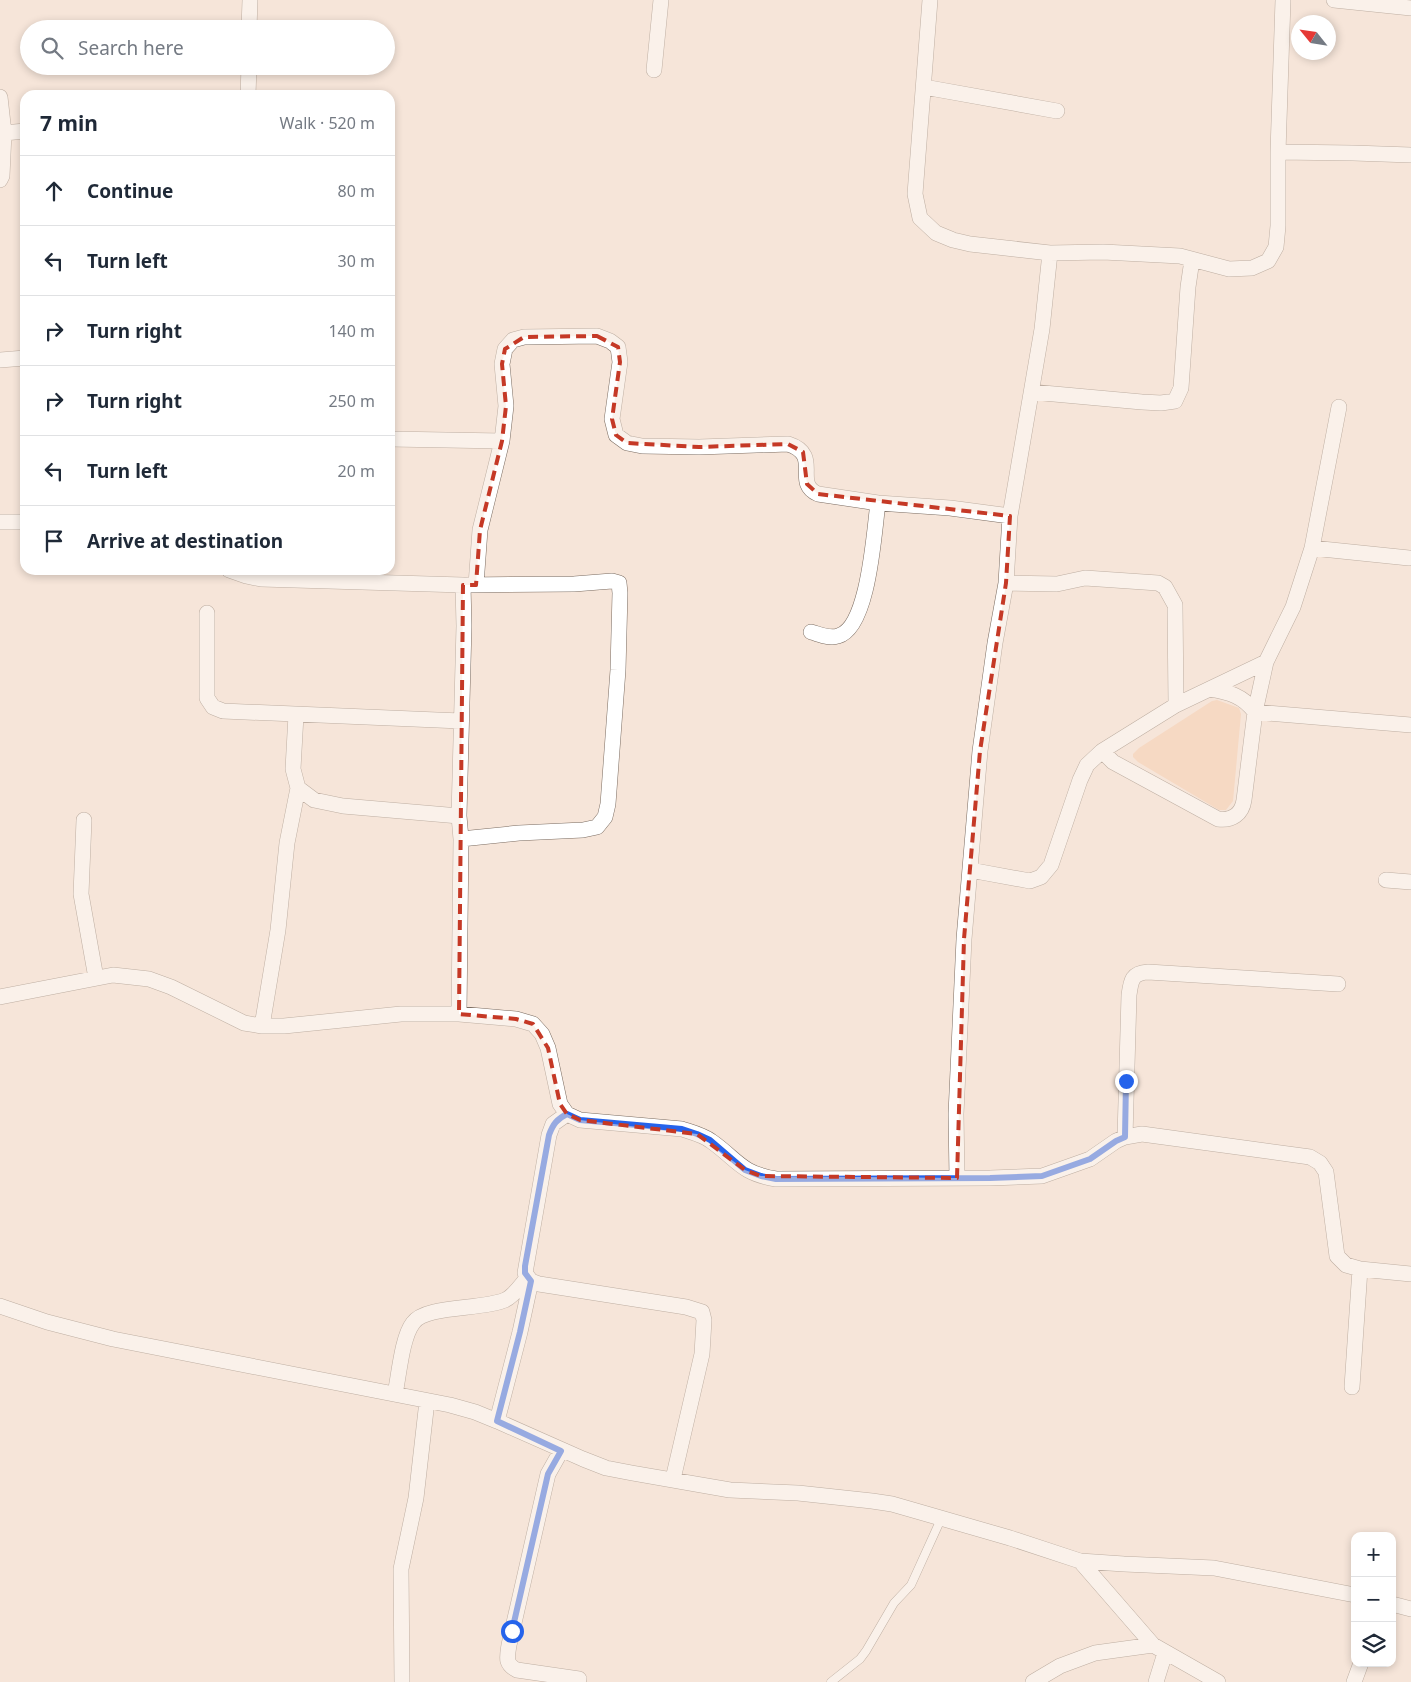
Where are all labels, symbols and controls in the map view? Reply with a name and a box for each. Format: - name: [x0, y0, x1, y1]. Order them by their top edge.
- north arrow: [1291, 15, 1336, 60]
- search box: [20, 20, 395, 75]
- icon: search: [38, 34, 66, 62]
- text: Search here: [78, 35, 184, 61]
- text: 7 min: [40, 109, 98, 137]
- text: Walk · 520 m: [280, 112, 375, 134]
- icon: ahead: [40, 177, 68, 205]
- text: Continue: [87, 178, 173, 204]
- text: 80 m: [338, 180, 375, 202]
- icon: left: [40, 247, 68, 275]
- text: Turn left: [87, 248, 168, 274]
- text: 30 m: [338, 250, 375, 272]
- icon: right: [40, 317, 68, 345]
- text: Turn right: [87, 318, 182, 344]
- text: 140 m: [328, 320, 375, 342]
- icon: right: [40, 387, 68, 415]
- text: Turn right: [87, 388, 182, 414]
- text: 250 m: [328, 390, 375, 412]
- icon: left: [40, 457, 68, 485]
- text: Turn left: [87, 458, 168, 484]
- text: 20 m: [338, 460, 375, 482]
- icon: arrive: [40, 527, 68, 555]
- text: Arrive at destination: [87, 528, 283, 554]
- route end: [1115, 1070, 1138, 1093]
- map controls: [1351, 1532, 1396, 1667]
- button: +: [1351, 1532, 1396, 1577]
- button: −: [1351, 1577, 1396, 1622]
- route start: [501, 1620, 524, 1643]
- button: layers: [1351, 1622, 1396, 1667]

